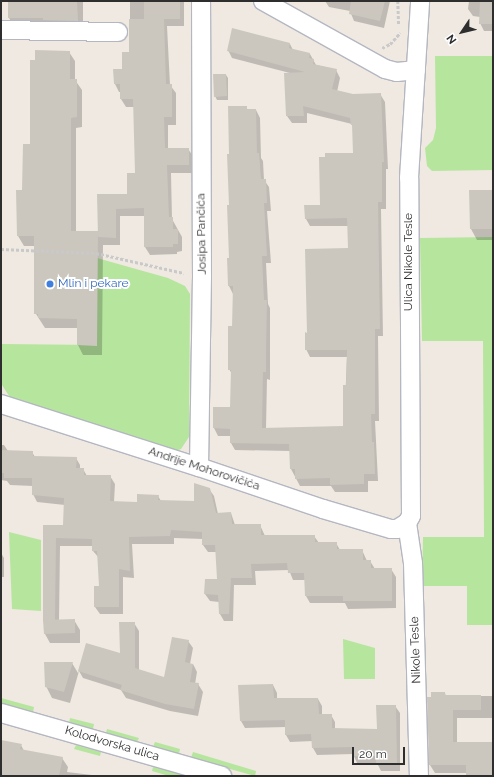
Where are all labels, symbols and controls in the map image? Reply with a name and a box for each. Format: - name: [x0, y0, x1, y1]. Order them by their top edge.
- north arrow: [442, 12, 482, 52]
- text: N: [444, 32, 459, 46]
- street label: Josipa Pančića: [194, 193, 210, 275]
- street label: Ulica Nikole Tesle: [402, 213, 416, 311]
- place label: Mlin i pekare: [58, 277, 129, 291]
- marker: Mlin i pekare: [45, 279, 55, 289]
- street label: Andrije Mohorovičića: [147, 444, 261, 494]
- street label: Nikole Tesle: [408, 616, 424, 684]
- street label: Kolodvorska ulica: [63, 724, 161, 764]
- scale bar: [354, 739, 407, 765]
- text: 20 m: [359, 747, 387, 761]

